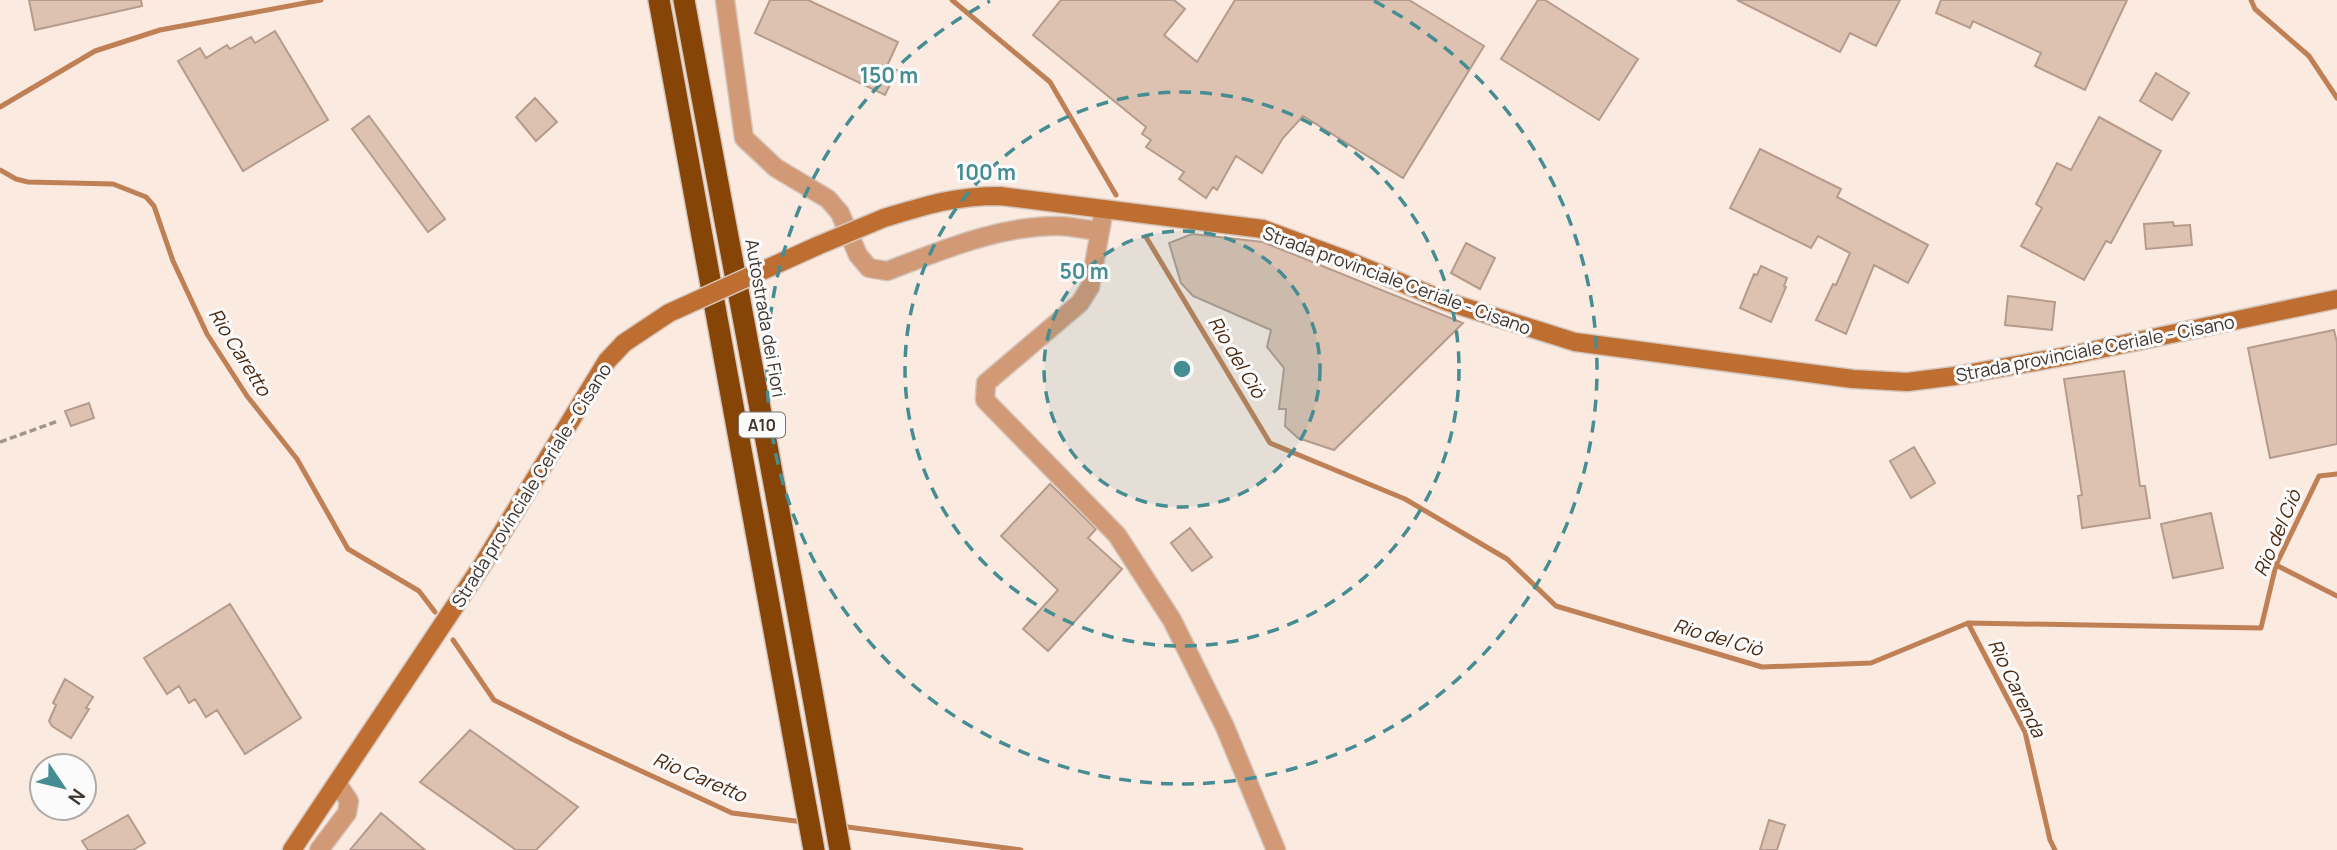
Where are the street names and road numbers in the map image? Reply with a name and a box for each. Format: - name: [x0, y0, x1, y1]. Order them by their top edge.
- street label: Strada provinciale Ceriale - Cisano: [1260, 220, 1534, 340]
- street label: Autostrada dei Fiori: [740, 237, 792, 399]
- street label: Strada provinciale Ceriale - Cisano: [1954, 309, 2236, 387]
- street label: Strada provinciale Ceriale - Cisano: [446, 358, 616, 612]
- road number: A10: [739, 412, 785, 438]

